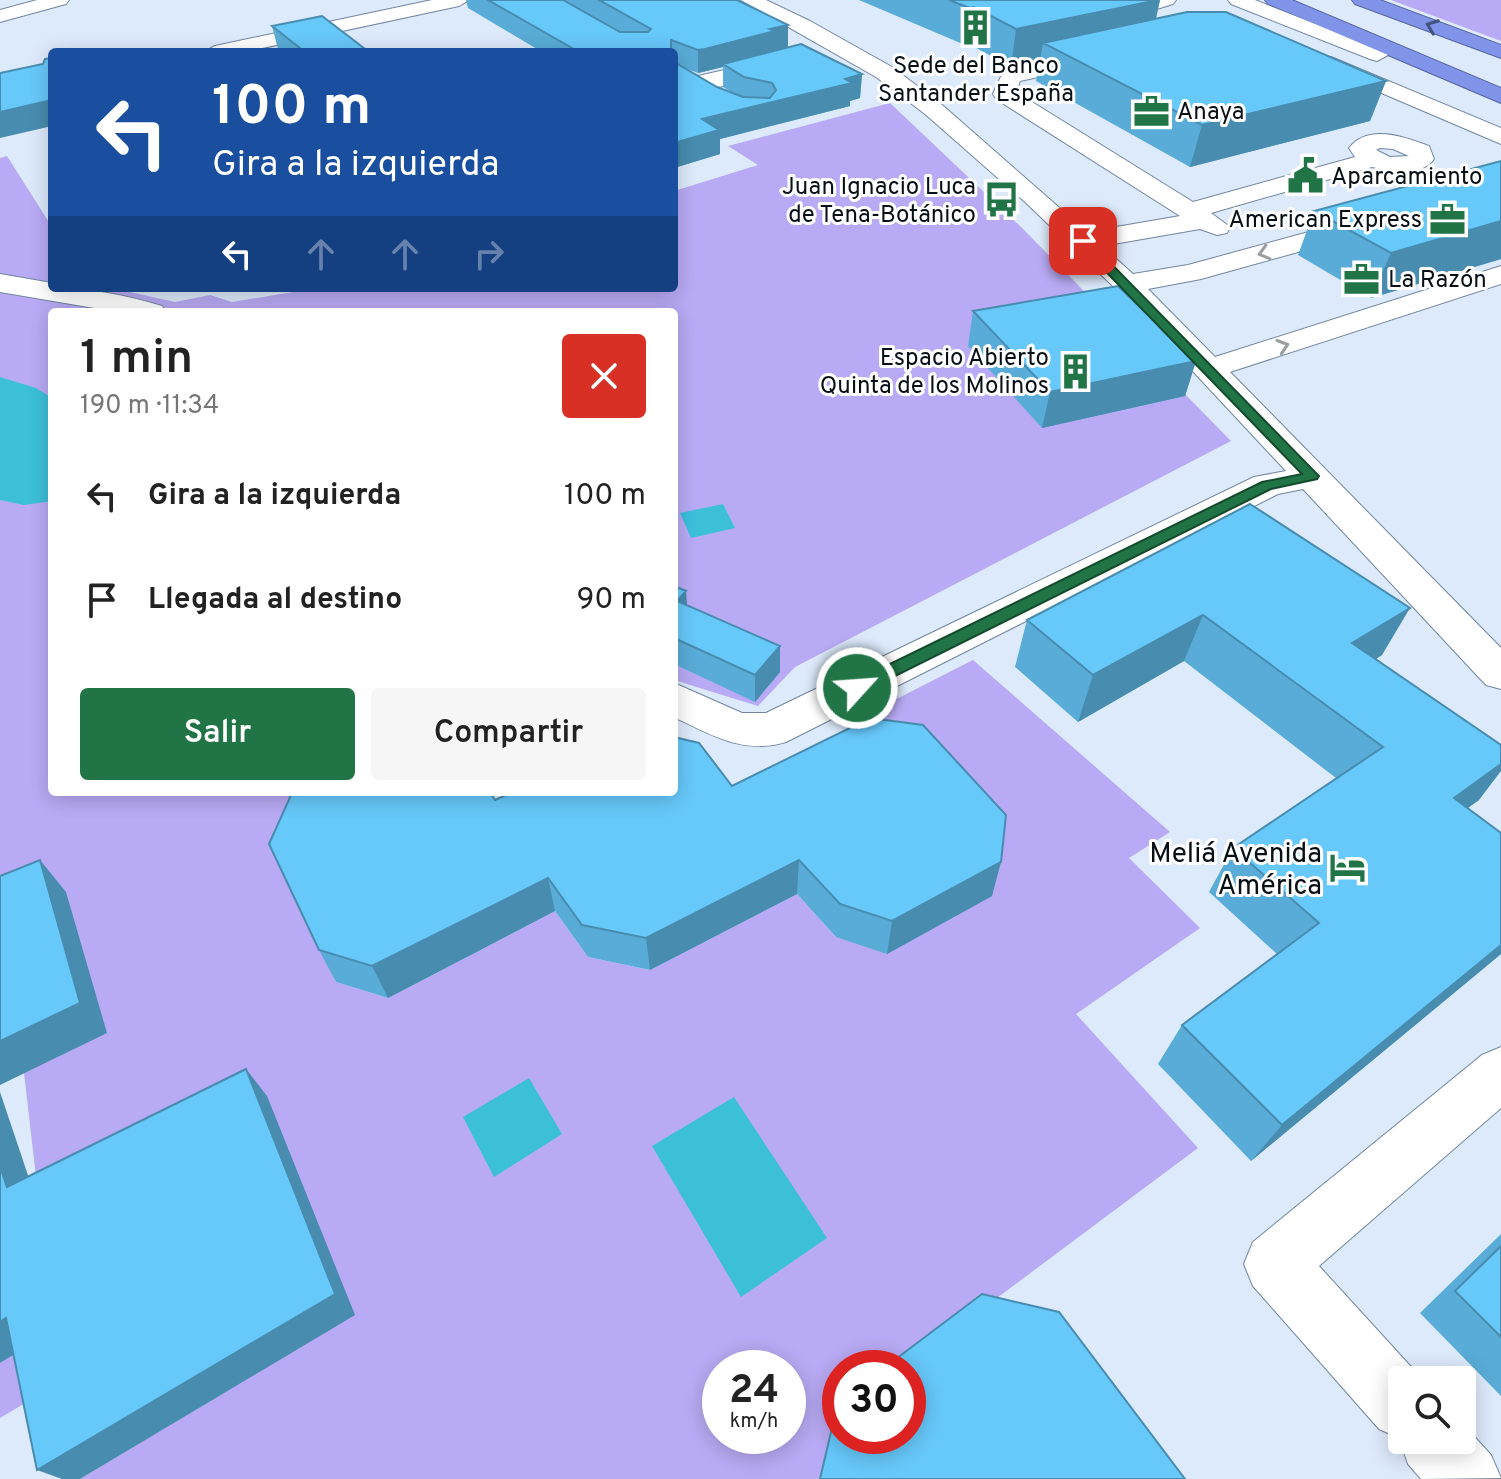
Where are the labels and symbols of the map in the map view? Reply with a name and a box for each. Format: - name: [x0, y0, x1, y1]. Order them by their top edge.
- building icon: Sede del Banco Santander España: [957, 9, 995, 47]
- one-way arrow: [1426, 19, 1440, 36]
- place label: Sede del Banco Santander España: [878, 52, 1074, 110]
- office icon: Anaya: [1132, 92, 1170, 130]
- place label: Anaya: [1177, 98, 1244, 128]
- public building icon: Aparcamiento: [1286, 157, 1324, 195]
- place label: Aparcamiento: [1331, 163, 1483, 193]
- place label: Juan Ignacio Luca de Tena-Botánico: [782, 173, 976, 231]
- bus stop icon: Juan Ignacio Luca de Tena-Botánico: [983, 181, 1021, 219]
- office icon: American Express: [1429, 200, 1467, 238]
- place label: American Express: [1228, 206, 1422, 236]
- pin: [1049, 207, 1117, 275]
- one-way arrow: [1258, 243, 1272, 260]
- office icon: La Razón: [1343, 260, 1381, 298]
- place label: La Razón: [1388, 266, 1487, 296]
- one-way arrow: [1275, 339, 1289, 355]
- place label: Espacio Abierto Quinta de los Molinos: [820, 344, 1049, 402]
- building icon: Espacio Abierto Quinta de los Molinos: [1056, 352, 1094, 390]
- position arrow: [815, 646, 899, 730]
- place label: Meliá Avenida América: [1149, 837, 1322, 905]
- hotel icon: Meliá Avenida América: [1329, 849, 1367, 887]
- speed limit sign: 30: [822, 1350, 926, 1454]

